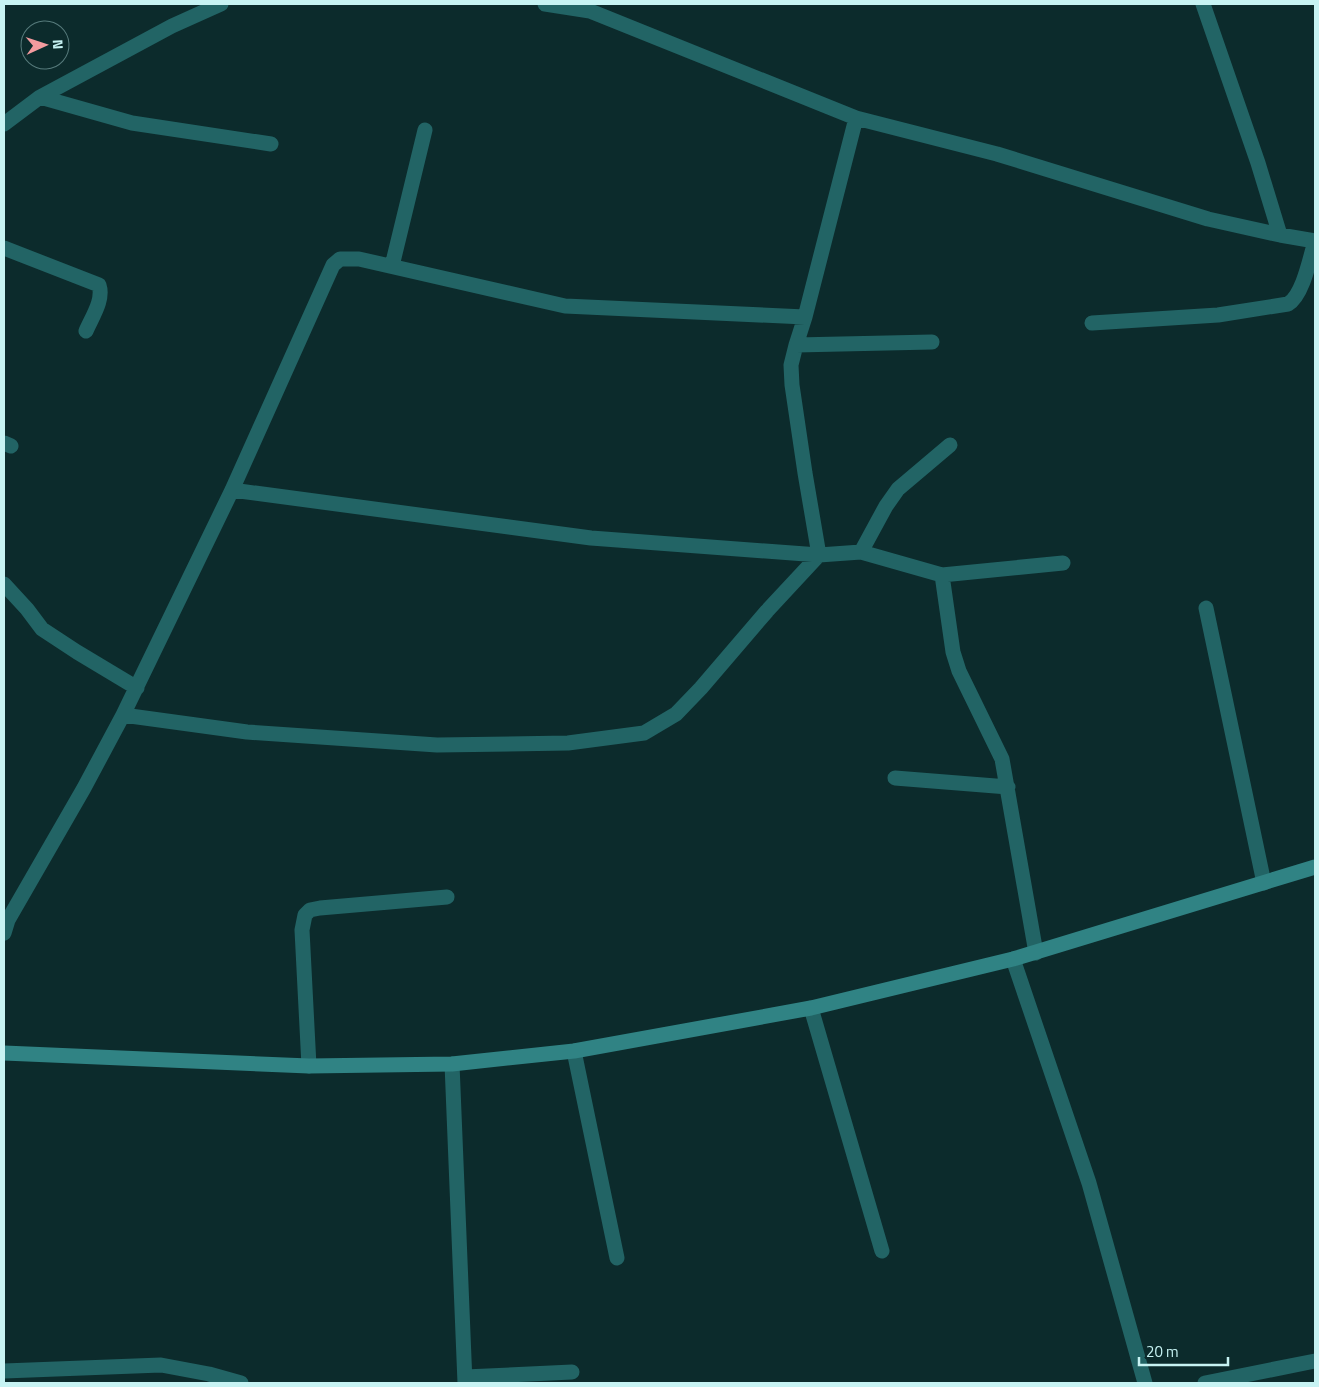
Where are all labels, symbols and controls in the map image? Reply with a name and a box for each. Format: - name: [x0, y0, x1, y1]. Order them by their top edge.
- north arrow: [20, 20, 70, 70]
- text: N: [48, 39, 69, 50]
- scale bar: [1139, 1334, 1228, 1366]
- text: 20 m: [1146, 1340, 1179, 1363]

